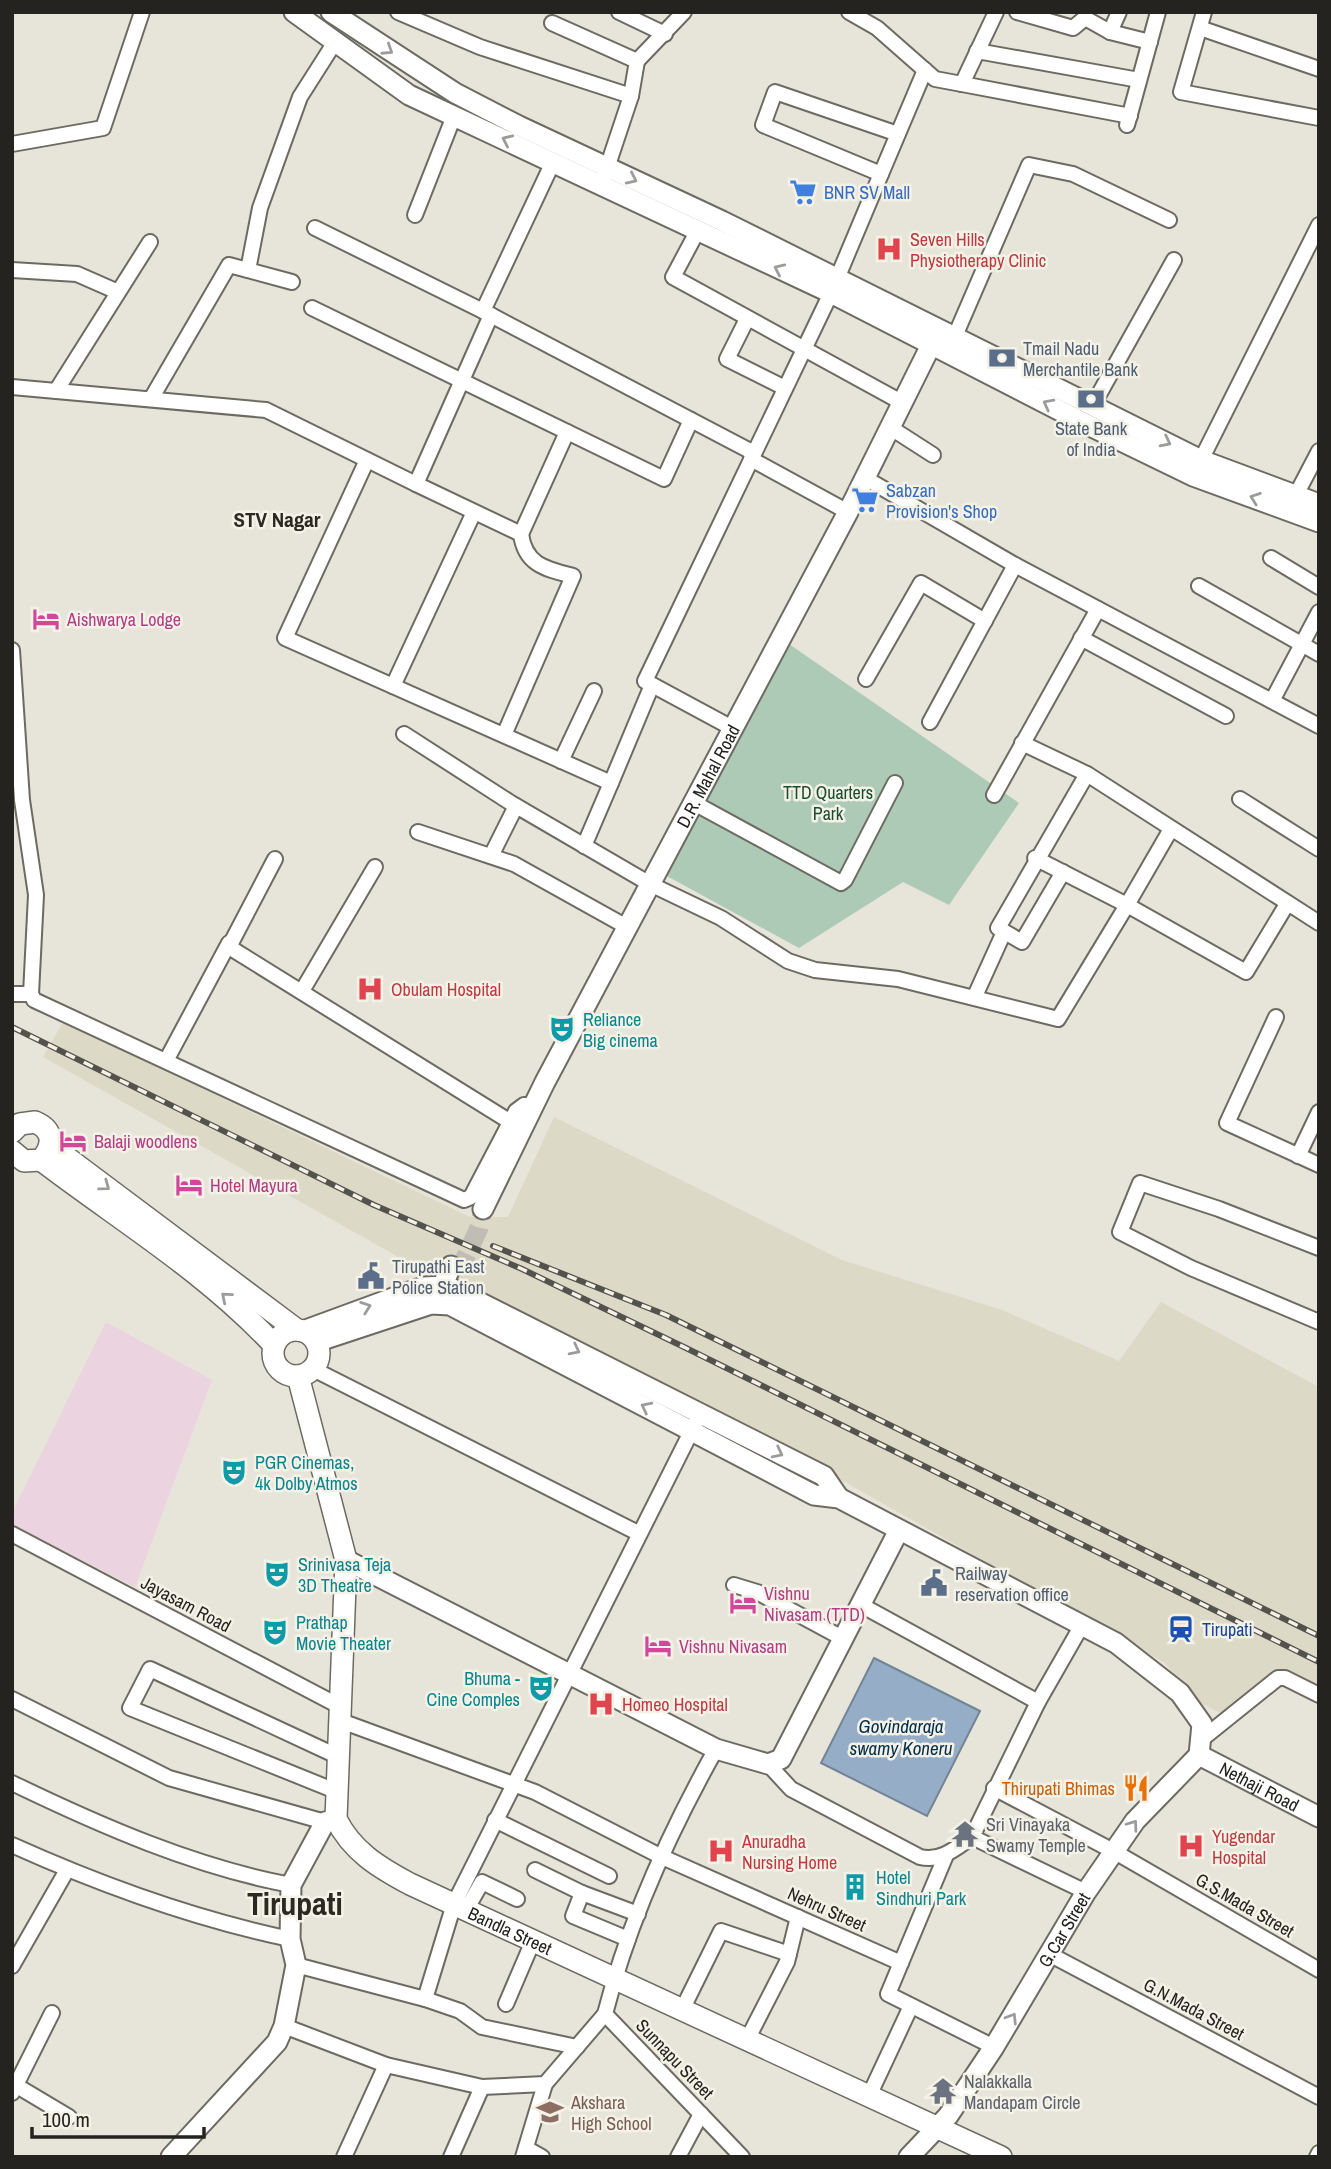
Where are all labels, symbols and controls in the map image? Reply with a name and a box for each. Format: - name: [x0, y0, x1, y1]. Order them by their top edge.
- one-way arrow: [380, 42, 393, 54]
- one-way arrow: [502, 135, 514, 149]
- one-way arrow: [625, 170, 638, 184]
- supermarket icon: BNR SV Mall: [788, 177, 818, 207]
- place label: BNR SV Mall: [824, 180, 910, 205]
- place label: Seven Hills Physiotherapy Clinic: [910, 227, 1046, 273]
- hospital icon: Seven Hills Physiotherapy Clinic: [874, 234, 904, 264]
- one-way arrow: [774, 263, 786, 277]
- place label: Tmail Nadu Merchantile Bank: [1023, 336, 1138, 382]
- bank icon: Tmail Nadu Merchantile Bank: [987, 343, 1017, 373]
- bank icon: State Bank of India: [1076, 384, 1106, 414]
- one-way arrow: [1043, 399, 1055, 412]
- place label: State Bank of India: [1055, 416, 1128, 462]
- one-way arrow: [1159, 433, 1171, 447]
- place label: Sabzan Provision's Shop: [886, 478, 997, 524]
- supermarket icon: Sabzan Provision's Shop: [850, 485, 880, 515]
- one-way arrow: [1249, 492, 1261, 506]
- district label: STV Nagar: [233, 505, 321, 534]
- hotel icon: Aishwarya Lodge: [31, 604, 61, 634]
- place label: Aishwarya Lodge: [66, 607, 181, 632]
- street label: D.R. Mahal Road: [670, 720, 745, 832]
- park label: TTD Quarters Park: [783, 780, 873, 826]
- hospital icon: Obulam Hospital: [355, 974, 385, 1004]
- place label: Obulam Hospital: [391, 977, 501, 1002]
- place label: Reliance Big cinema: [583, 1007, 658, 1053]
- theatre icon: Reliance Big cinema: [547, 1014, 577, 1044]
- hotel icon: Balaji woodlens: [58, 1126, 88, 1156]
- place label: Balaji woodlens: [94, 1129, 197, 1154]
- hotel icon: Hotel Mayura: [174, 1170, 204, 1200]
- place label: Hotel Mayura: [210, 1173, 298, 1198]
- one-way arrow: [98, 1177, 110, 1190]
- place label: Tirupathi East Police Station: [392, 1254, 484, 1300]
- public building icon: Tirupathi East Police Station: [356, 1261, 386, 1291]
- one-way arrow: [221, 1293, 234, 1305]
- one-way arrow: [360, 1301, 372, 1315]
- one-way arrow: [568, 1341, 580, 1355]
- one-way arrow: [641, 1401, 653, 1415]
- one-way arrow: [771, 1444, 783, 1458]
- place label: PGR Cinemas, 4k Dolby Atmos: [255, 1450, 358, 1496]
- theatre icon: PGR Cinemas, 4k Dolby Atmos: [219, 1457, 249, 1487]
- place label: Srinivasa Teja 3D Theatre: [298, 1552, 391, 1598]
- theatre icon: Srinivasa Teja 3D Theatre: [262, 1559, 292, 1589]
- place label: Railway reservation office: [955, 1561, 1069, 1607]
- public building icon: Railway reservation office: [919, 1568, 949, 1598]
- street label: Jayasam Road: [137, 1570, 235, 1638]
- place label: Vishnu Nivasam (TTD): [764, 1581, 865, 1627]
- hotel icon: Vishnu Nivasam (TTD): [728, 1588, 758, 1618]
- place label: Prathap Movie Theater: [296, 1610, 391, 1656]
- station icon: Tirupati: [1166, 1614, 1196, 1644]
- theatre icon: Prathap Movie Theater: [260, 1617, 290, 1647]
- place label: Tirupati: [1202, 1617, 1253, 1642]
- hotel icon: Vishnu Nivasam: [643, 1631, 673, 1661]
- place label: Vishnu Nivasam: [679, 1634, 787, 1659]
- place label: Bhuma - Cine Comples: [426, 1666, 520, 1712]
- theatre icon: Bhuma - Cine Comples: [526, 1673, 556, 1703]
- hospital icon: Homeo Hospital: [586, 1689, 616, 1719]
- place label: Homeo Hospital: [622, 1692, 728, 1717]
- water label: Govindaraja swamy Koneru: [849, 1713, 953, 1761]
- street label: Nethaji Road: [1215, 1755, 1303, 1817]
- restaurant icon: Thirupati Bhimas: [1121, 1773, 1151, 1803]
- place label: Thirupati Bhimas: [1002, 1776, 1115, 1801]
- place label: Sri Vinayaka Swamy Temple: [986, 1812, 1086, 1858]
- temple icon: Sri Vinayaka Swamy Temple: [950, 1819, 980, 1849]
- one-way arrow: [1125, 1820, 1137, 1833]
- place label: Yugendar Hospital: [1212, 1824, 1275, 1870]
- place label: Anuradha Nursing Home: [741, 1829, 837, 1875]
- hospital icon: Yugendar Hospital: [1176, 1831, 1206, 1861]
- hospital icon: Anuradha Nursing Home: [706, 1836, 736, 1866]
- place label: Hotel Sindhuri Park: [876, 1865, 967, 1911]
- street label: G.S.Mada Street: [1191, 1867, 1299, 1943]
- building icon: Hotel Sindhuri Park: [840, 1872, 870, 1902]
- street label: Nehru Street: [784, 1881, 870, 1937]
- district label: Tirupati: [247, 1882, 343, 1925]
- street label: G.Car Street: [1032, 1888, 1096, 1972]
- street label: Bandla Street: [464, 1900, 556, 1960]
- street label: G.N.Mada Street: [1139, 1972, 1249, 2046]
- one-way arrow: [1004, 2012, 1017, 2025]
- street label: Sunnapu Street: [630, 2013, 720, 2105]
- place label: Nalakkalla Mandapam Circle: [964, 2069, 1080, 2115]
- temple icon: Nalakkalla Mandapam Circle: [928, 2076, 958, 2106]
- place label: Akshara High School: [570, 2090, 651, 2136]
- scale bar: [32, 2096, 203, 2140]
- school or university icon: Akshara High School: [535, 2097, 565, 2127]
- text: 100 m: [42, 2105, 90, 2134]

